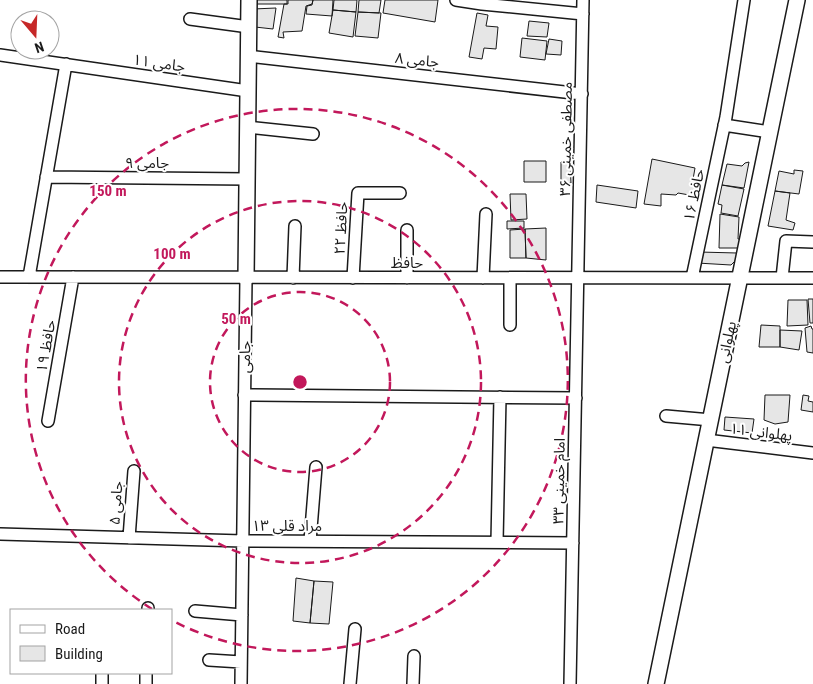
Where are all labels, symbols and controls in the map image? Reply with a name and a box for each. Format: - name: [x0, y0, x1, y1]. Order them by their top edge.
- north arrow: [10, 10, 60, 60]
- text: N: [33, 38, 46, 56]
- street label: جامی ۸: [394, 49, 440, 71]
- street label: جامی ۱۱: [132, 50, 187, 76]
- street label: مصطفی خمینی ۳۶: [556, 82, 576, 196]
- street label: جامی ۹: [125, 154, 169, 172]
- street label: حافظ ۱۶: [680, 167, 708, 223]
- text: 150 m: [89, 182, 127, 200]
- street label: حافظ ۲۲: [331, 201, 351, 255]
- text: 100 m: [153, 245, 191, 263]
- street label: حافظ: [391, 254, 423, 272]
- text: 50 m: [221, 310, 251, 328]
- street label: حافظ ۱۹: [33, 318, 59, 374]
- street label: پهلوانی: [714, 319, 741, 365]
- street label: جامی: [236, 341, 254, 373]
- centre of rings: [291, 373, 309, 391]
- street label: پهلوانی ۱۱: [729, 419, 793, 446]
- street label: امام خمینی ۳۳: [549, 438, 571, 524]
- street label: جامی ۵: [105, 480, 127, 526]
- street label: مراد قلی ۱۳: [252, 517, 322, 535]
- legend: [10, 609, 172, 674]
- text: Road: [55, 620, 85, 638]
- text: Building: [55, 645, 103, 663]

